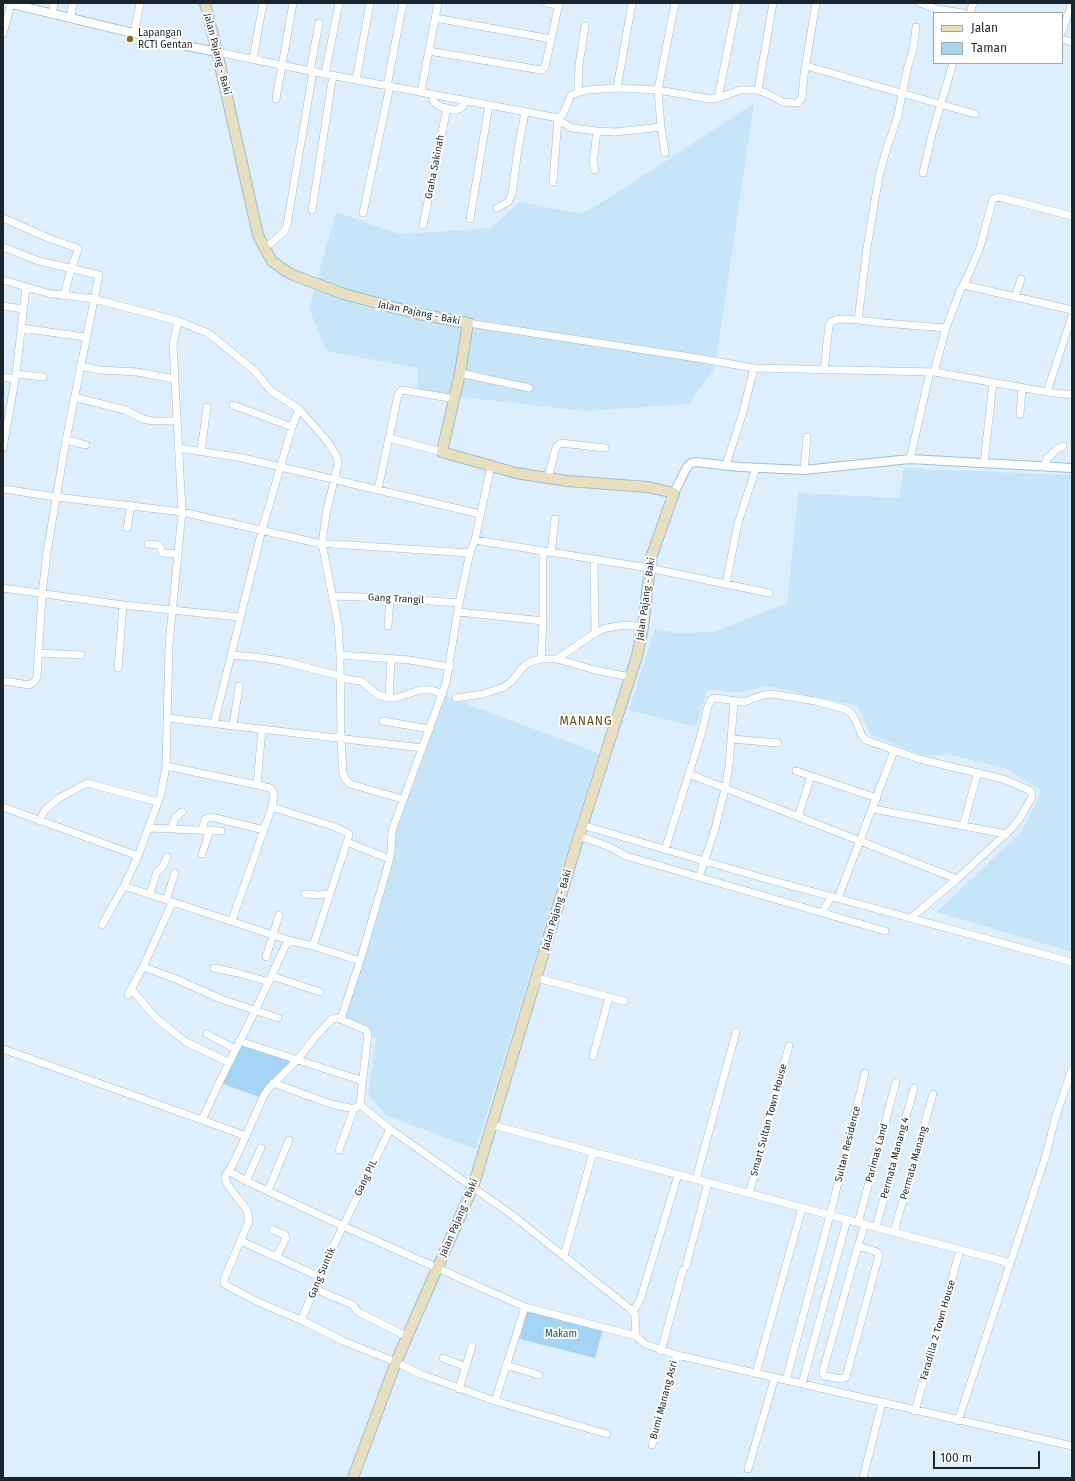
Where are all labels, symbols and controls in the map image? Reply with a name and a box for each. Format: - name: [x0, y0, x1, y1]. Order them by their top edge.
- street label: Jalan Pajang - Baki: [201, 12, 233, 96]
- legend: [933, 12, 1063, 64]
- text: Jalan: [971, 21, 998, 35]
- place label: Lapangan RCTI Gentan: [138, 27, 193, 50]
- marker: Lapangan RCTI Gentan: [125, 34, 135, 44]
- text: Taman: [971, 41, 1007, 55]
- street label: Graha Sakinah: [423, 134, 447, 200]
- street label: Jalan Pajang - Baki: [377, 298, 461, 328]
- street label: Jalan Pajang - Baki: [634, 557, 658, 641]
- street label: Gang Trangil: [368, 592, 424, 606]
- district label: MANANG: [559, 715, 613, 729]
- street label: Jalan Pajang - Baki: [540, 868, 574, 952]
- street label: Smart Sultan Town House: [748, 1062, 790, 1178]
- street label: Sultan Residence: [833, 1105, 863, 1183]
- street label: Permata Manang 4: [878, 1116, 912, 1200]
- street label: Parimas Land: [863, 1122, 891, 1184]
- street label: Permata Manang: [898, 1125, 930, 1201]
- street label: Gang PIL: [352, 1158, 380, 1198]
- street label: Jalan Pajang - Baki: [437, 1177, 481, 1259]
- street label: Gang Suntik: [306, 1246, 338, 1300]
- street label: Faradilla 2 Town House: [918, 1278, 958, 1382]
- park label: Makam: [545, 1328, 577, 1340]
- street label: Bumi Manang Asri: [648, 1359, 680, 1441]
- scale bar: [935, 1443, 1042, 1469]
- text: 100 m: [940, 1451, 972, 1465]

